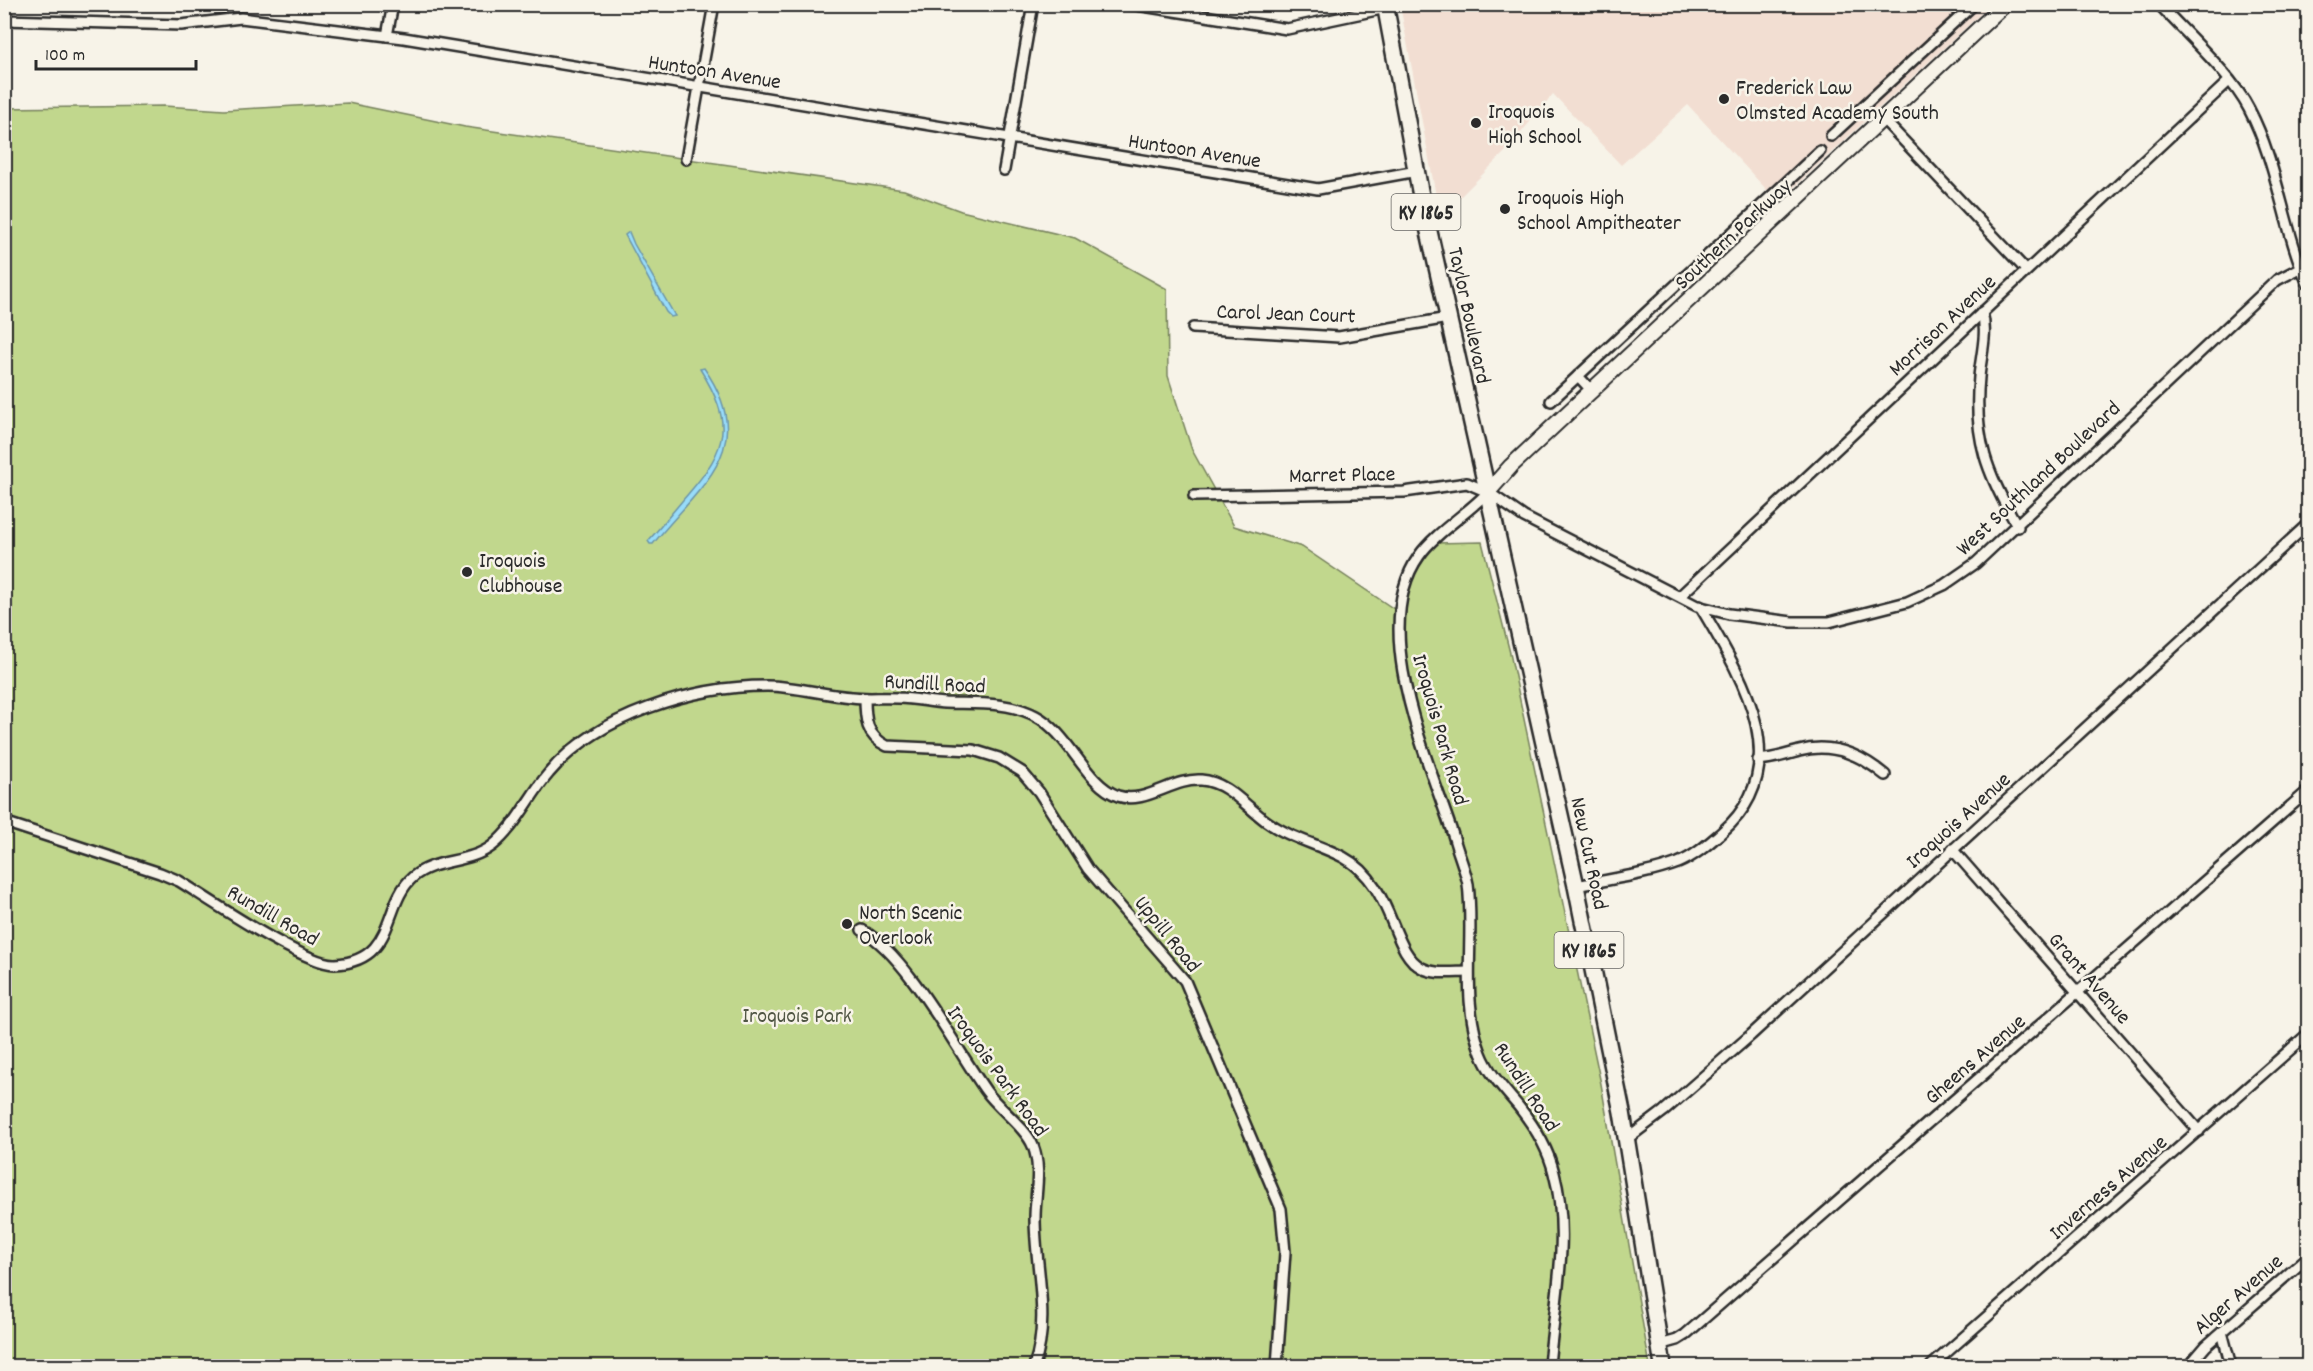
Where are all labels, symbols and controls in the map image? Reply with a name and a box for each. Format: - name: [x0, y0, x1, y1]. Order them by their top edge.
- scale bar: [36, 33, 196, 71]
- text: 100 m: [45, 44, 85, 69]
- street label: Huntoon Avenue: [646, 48, 783, 99]
- place label: Frederick Law Olmsted Academy South: [1736, 74, 1939, 130]
- marker: Frederick Law Olmsted Academy South: [1717, 92, 1731, 106]
- place label: Iroquois High School: [1488, 98, 1581, 154]
- marker: Iroquois High School: [1469, 116, 1483, 130]
- street label: Huntoon Avenue: [1126, 127, 1263, 178]
- street label: Southern Parkway: [1669, 172, 1801, 298]
- place label: Iroquois High School Ampitheater: [1517, 184, 1682, 240]
- road number: KY 1865: [1392, 194, 1460, 230]
- marker: Iroquois High School Ampitheater: [1498, 202, 1512, 216]
- street label: Taylor Boulevard: [1438, 245, 1497, 387]
- street label: Morrison Avenue: [1883, 268, 2004, 385]
- street label: Carol Jean Court: [1216, 298, 1356, 333]
- street label: West Southland Boulevard: [1950, 395, 2129, 564]
- street label: Marret Place: [1289, 460, 1396, 493]
- place label: Iroquois Clubhouse: [479, 547, 562, 603]
- marker: Iroquois Clubhouse: [460, 565, 474, 579]
- street label: Iroquois Park Road: [1402, 651, 1475, 809]
- street label: Rundill Road: [883, 667, 986, 704]
- street label: Iroquois Avenue: [1900, 766, 2019, 877]
- street label: New Cut Road: [1561, 795, 1615, 913]
- street label: Rundill Road: [221, 878, 324, 956]
- street label: Uppill Road: [1125, 890, 1207, 981]
- place label: North Scenic Overlook: [859, 899, 962, 955]
- marker: North Scenic Overlook: [840, 917, 854, 931]
- street label: Grant Avenue: [2040, 926, 2137, 1032]
- road number: KY 1865: [1554, 932, 1624, 968]
- street label: Iroquois Park Road: [938, 1000, 1055, 1144]
- park label: Iroquois Park: [742, 1002, 852, 1033]
- street label: Gheens Avenue: [1919, 1008, 2034, 1113]
- street label: Rundill Road: [1484, 1037, 1566, 1139]
- street label: Inverness Avenue: [2043, 1129, 2175, 1249]
- street label: Alger Avenue: [2188, 1248, 2291, 1343]

